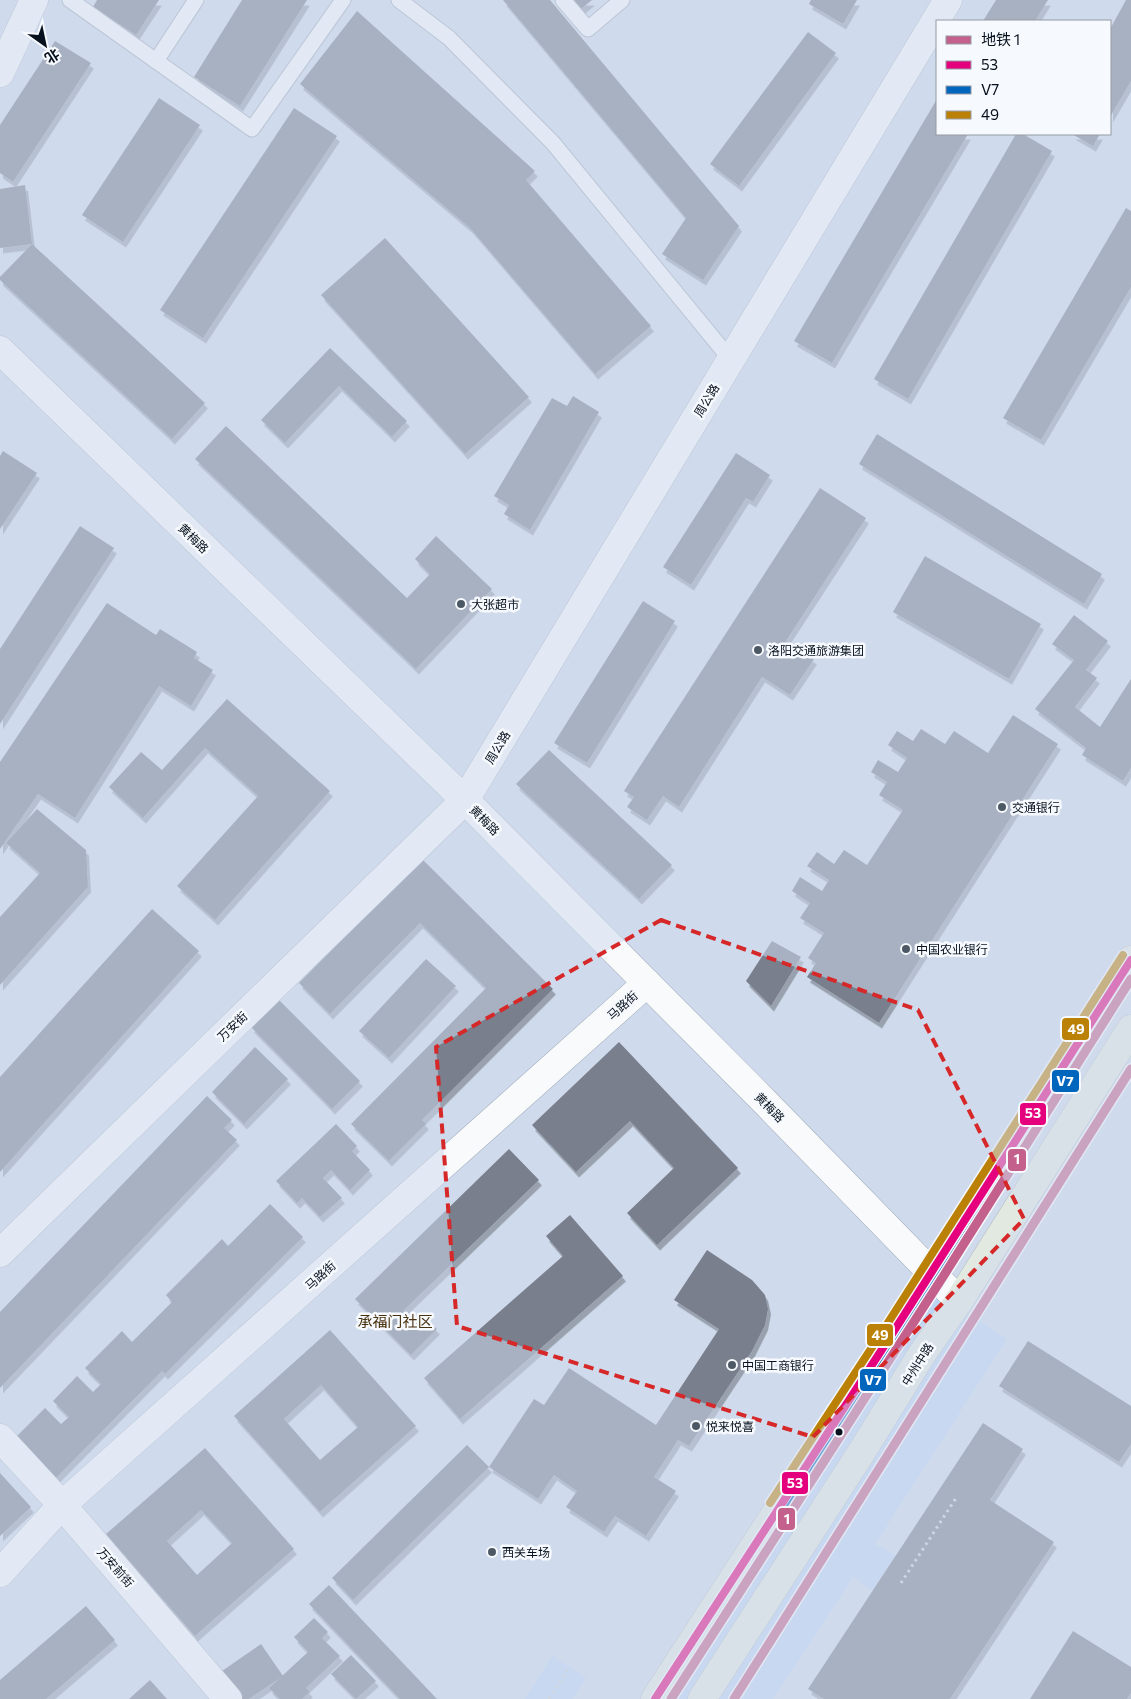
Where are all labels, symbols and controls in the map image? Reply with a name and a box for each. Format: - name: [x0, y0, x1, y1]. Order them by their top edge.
- north arrow: [20, 20, 70, 70]
- legend: [936, 20, 1111, 135]
- text: 地铁 1: [981, 30, 1020, 48]
- text: 北: [42, 45, 63, 67]
- text: 53: [981, 55, 998, 73]
- text: V7: [981, 80, 999, 98]
- text: 49: [981, 105, 999, 123]
- street label: 周公路: [691, 381, 721, 419]
- street label: 黄梅路: [176, 520, 212, 556]
- place label: 大张超市: [471, 597, 519, 611]
- marker: 大张超市: [455, 598, 467, 610]
- place label: 洛阳交通旅游集团: [768, 643, 864, 657]
- marker: 洛阳交通旅游集团: [752, 644, 764, 656]
- street label: 周公路: [482, 728, 512, 766]
- place label: 交通银行: [1012, 800, 1060, 814]
- marker: 交通银行: [996, 801, 1008, 813]
- street label: 黄梅路: [467, 802, 503, 838]
- place label: 中国农业银行: [916, 942, 988, 956]
- marker: 中国农业银行: [900, 943, 912, 955]
- street label: 马路街: [604, 988, 640, 1022]
- street label: 万安街: [214, 1008, 250, 1044]
- line badge: 49: [1061, 1017, 1090, 1041]
- text: 49: [1067, 1020, 1085, 1037]
- line badge: V7: [1051, 1069, 1080, 1093]
- text: V7: [1056, 1072, 1074, 1089]
- street label: 黄梅路: [752, 1089, 788, 1125]
- line badge: 53: [1019, 1102, 1047, 1126]
- text: 53: [1025, 1104, 1041, 1121]
- line badge: 1: [1007, 1148, 1027, 1172]
- text: 1: [1014, 1150, 1020, 1167]
- street label: 马路街: [302, 1258, 338, 1292]
- district label: 承福门社区: [357, 1312, 433, 1330]
- line badge: 49: [866, 1323, 894, 1347]
- text: 49: [871, 1326, 889, 1343]
- street label: 中州中路: [898, 1340, 936, 1388]
- place label: 中国工商银行: [742, 1358, 814, 1372]
- marker: 中国工商银行: [726, 1359, 738, 1371]
- line badge: V7: [859, 1368, 887, 1392]
- text: V7: [864, 1371, 882, 1388]
- place label: 悦来悦喜: [706, 1419, 754, 1433]
- marker: 悦来悦喜: [690, 1420, 702, 1432]
- unlabelled marker: [834, 1427, 844, 1437]
- line badge: 53: [781, 1471, 809, 1495]
- text: 53: [787, 1474, 803, 1491]
- line badge: 1: [777, 1507, 796, 1531]
- text: 1: [784, 1510, 790, 1527]
- street label: 万安前街: [95, 1544, 137, 1590]
- place label: 西关车场: [502, 1545, 550, 1559]
- marker: 西关车场: [486, 1546, 498, 1558]

